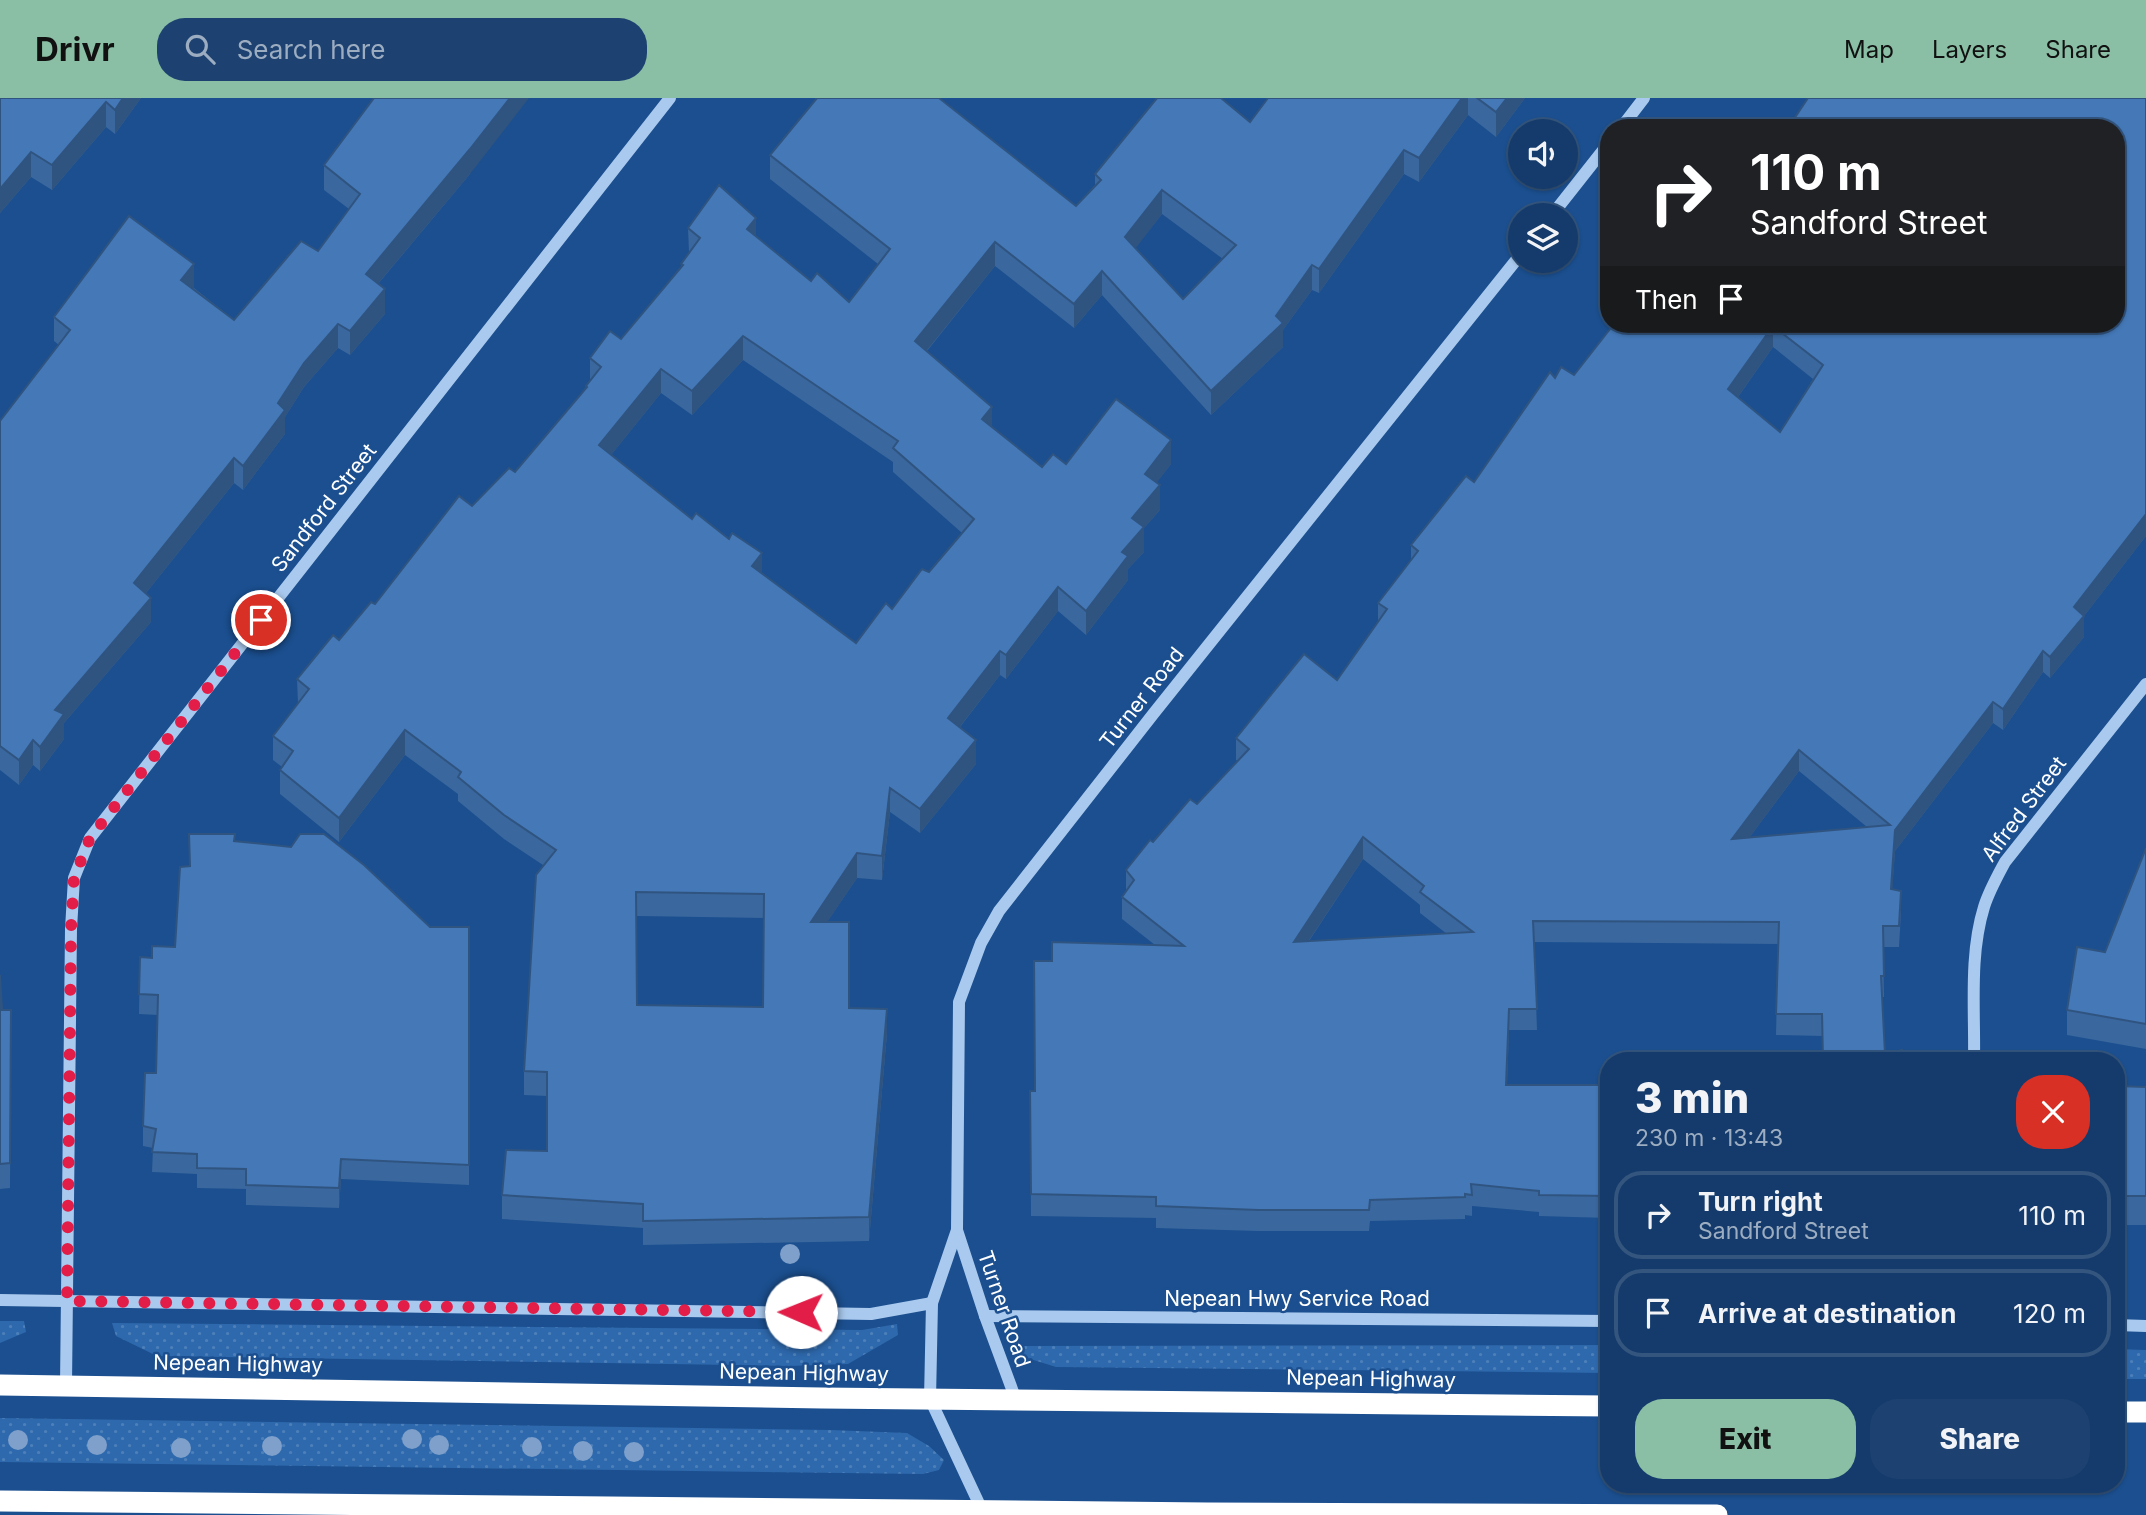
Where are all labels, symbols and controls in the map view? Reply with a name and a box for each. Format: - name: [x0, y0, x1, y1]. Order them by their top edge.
- search box: [157, 18, 647, 81]
- text: Drivr: [35, 29, 115, 69]
- icon: search: [181, 30, 219, 68]
- text: Search here: [237, 34, 385, 65]
- text: Map: [1844, 35, 1894, 64]
- text: Layers: [1932, 35, 2007, 64]
- text: Share: [2045, 35, 2111, 64]
- map controls: [1508, 119, 1578, 273]
- button: sound: [1508, 119, 1578, 189]
- text: 110 m: [1750, 143, 1882, 202]
- icon: right: [1635, 147, 1726, 238]
- button: layers: [1508, 203, 1578, 273]
- text: Sandford Street: [1750, 203, 1988, 242]
- icon: arrive: [1712, 280, 1750, 318]
- text: Then: [1635, 284, 1698, 315]
- street label: Sandford Street: [266, 438, 382, 577]
- pin: [231, 590, 291, 650]
- icon: arrive: [242, 601, 280, 639]
- street label: Turner Road: [1094, 642, 1189, 753]
- street label: Alfred Street: [1976, 751, 2071, 866]
- text: 3 min: [1635, 1072, 1749, 1123]
- button: close: [2016, 1075, 2090, 1149]
- text: 230 m · 13:43: [1635, 1124, 1783, 1152]
- text: Turn right: [1698, 1186, 1823, 1217]
- icon: right: [1639, 1196, 1677, 1234]
- text: 110 m: [2018, 1200, 2086, 1231]
- text: Sandford Street: [1698, 1217, 1869, 1245]
- street label: Turner Road: [973, 1247, 1036, 1370]
- position arrow: [764, 1275, 838, 1349]
- street label: Nepean Hwy Service Road: [1164, 1286, 1430, 1311]
- icon: arrive: [1639, 1294, 1677, 1332]
- text: Arrive at destination: [1698, 1298, 1957, 1329]
- text: 120 m: [2013, 1298, 2086, 1329]
- street label: Nepean Highway: [153, 1350, 323, 1377]
- street label: Nepean Highway: [719, 1359, 889, 1386]
- street label: Nepean Highway: [1286, 1365, 1456, 1392]
- button: Exit: [1635, 1399, 1856, 1479]
- button: Share: [1870, 1399, 2090, 1479]

